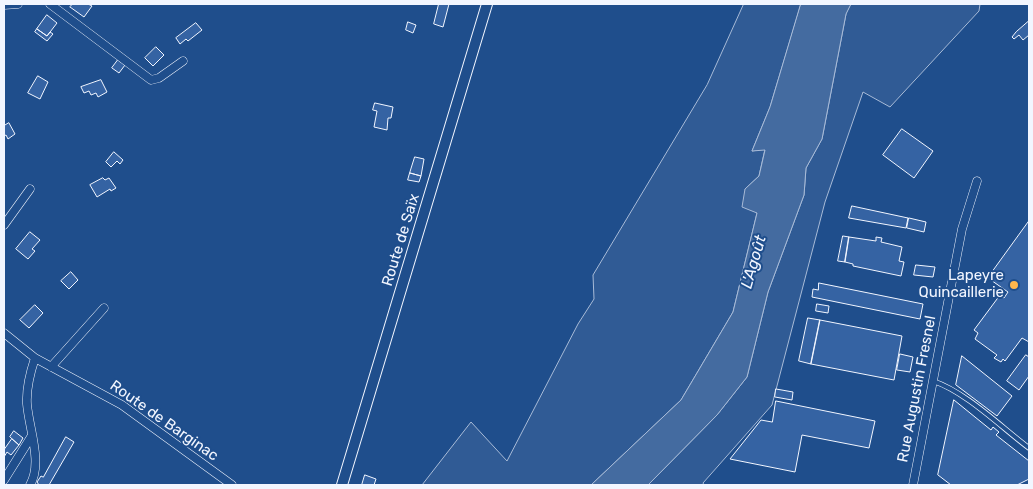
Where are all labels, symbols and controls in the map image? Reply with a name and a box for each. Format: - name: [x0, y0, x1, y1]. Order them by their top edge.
- street label: Route de Saïx: [378, 192, 424, 288]
- water label: L'Agoût: [737, 233, 771, 291]
- place label: Lapeyre Quincaillerie: [918, 267, 1004, 302]
- marker: Lapeyre Quincaillerie: [1008, 279, 1020, 291]
- street label: Rue Augustin Fresnel: [894, 314, 940, 464]
- street label: Route de Barginac: [106, 377, 222, 465]

